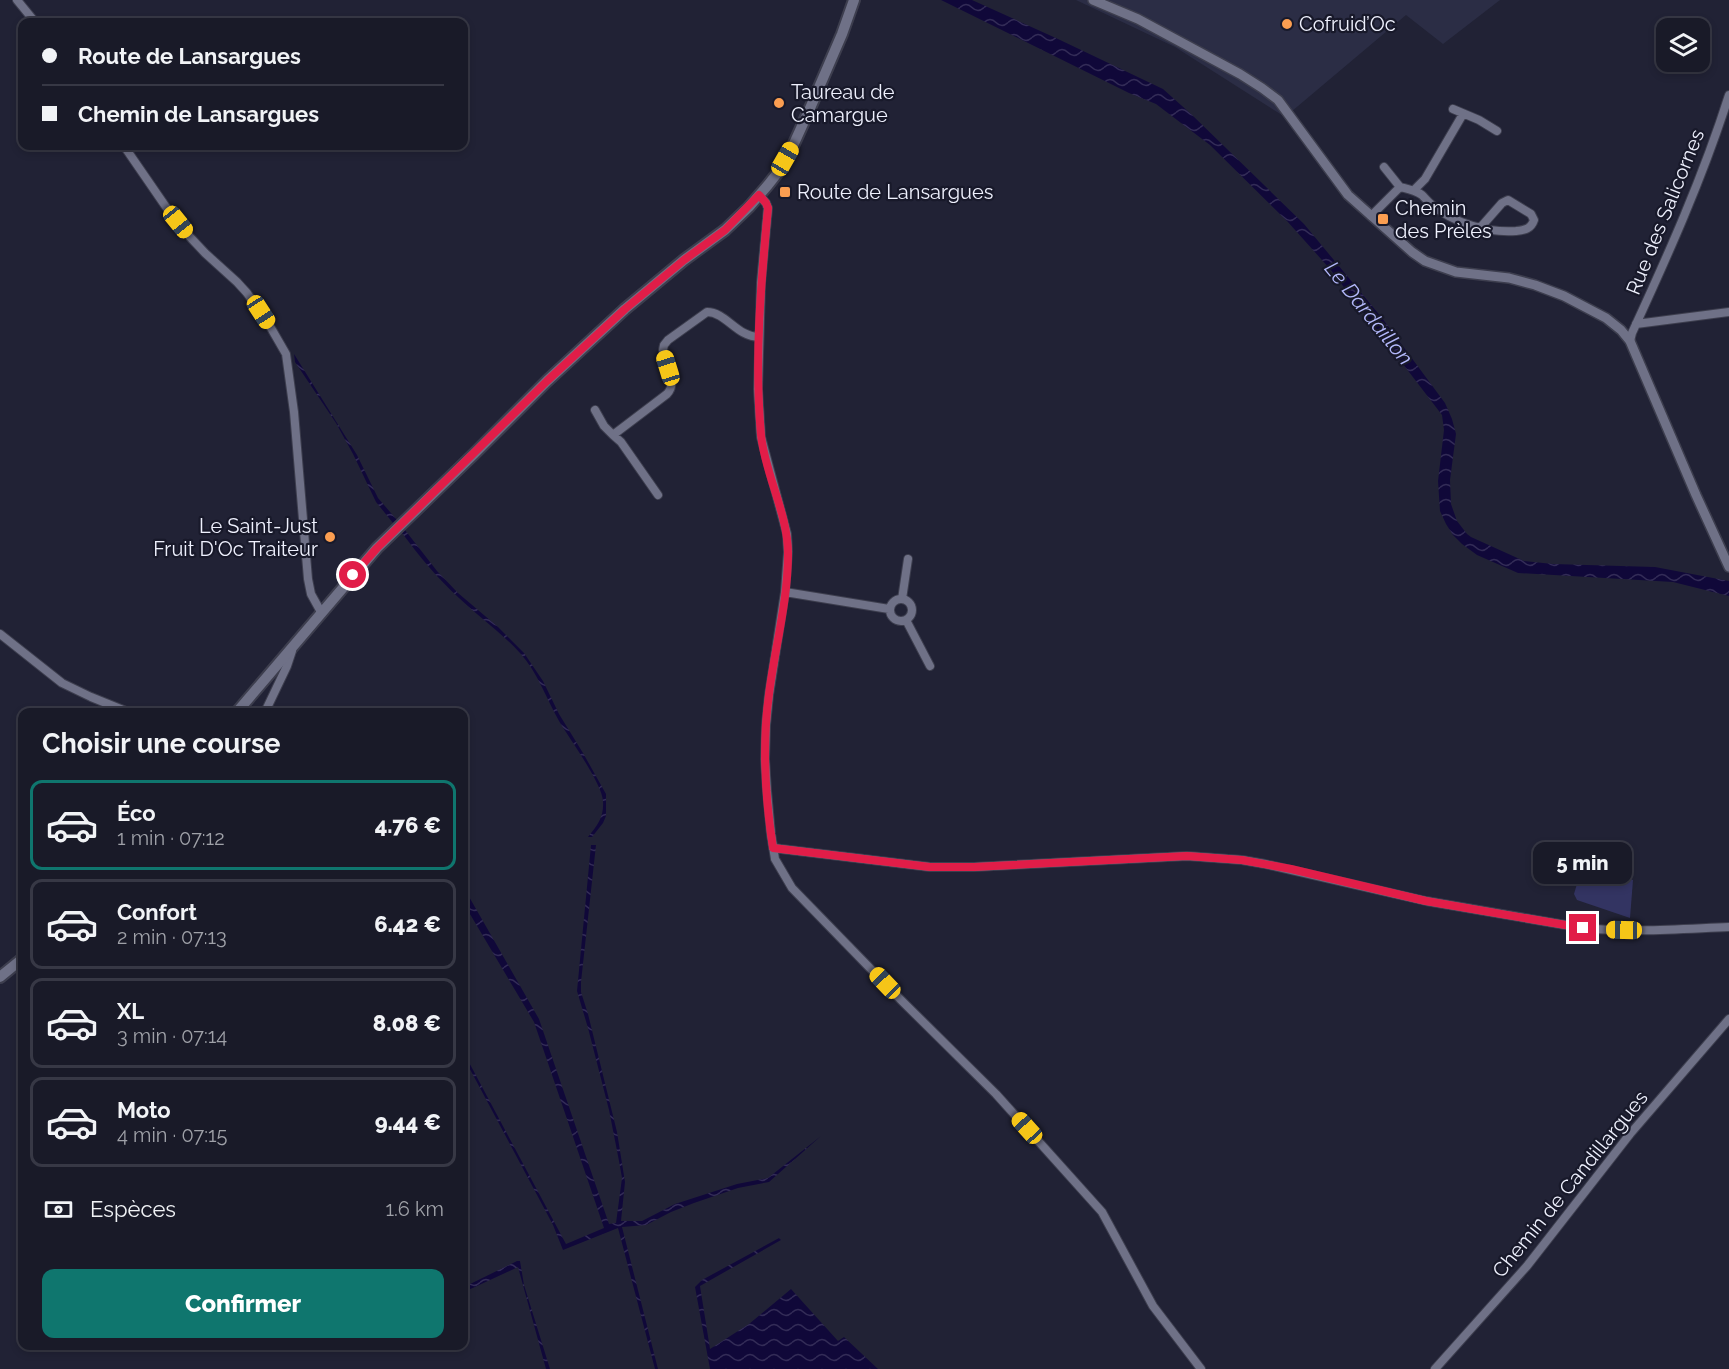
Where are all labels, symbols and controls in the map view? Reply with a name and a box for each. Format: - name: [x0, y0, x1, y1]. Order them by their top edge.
- place label: Cofruid’Oc: [1299, 12, 1396, 36]
- marker: Cofruid’Oc: [1280, 17, 1294, 31]
- map controls: [1656, 18, 1710, 72]
- button: layers: [1656, 18, 1710, 72]
- text: Route de Lansargues: [78, 43, 301, 69]
- place label: Taureau de Camargue: [791, 80, 895, 127]
- marker: Taureau de Camargue: [772, 96, 786, 110]
- text: Chemin de Lansargues: [78, 101, 319, 127]
- street label: Rue des Salicornes: [1621, 126, 1709, 298]
- car: [768, 139, 802, 179]
- place label: Route de Lansargues: [797, 180, 993, 204]
- marker: Route de Lansargues: [778, 185, 792, 199]
- place label: Chemin des Prèles: [1395, 196, 1492, 243]
- car: [160, 202, 196, 242]
- marker: Chemin des Prèles: [1376, 212, 1390, 226]
- water label: Le Dardaillon: [1320, 256, 1418, 370]
- car: [244, 292, 278, 332]
- car: [654, 348, 682, 388]
- place label: Le Saint-Just Fruit D'Oc Traiteur: [153, 514, 318, 561]
- marker: Le Saint-Just Fruit D'Oc Traiteur: [323, 530, 337, 544]
- route start: [339, 561, 366, 588]
- text: Choisir une course: [42, 728, 280, 759]
- icon: car: [45, 798, 99, 852]
- text: Éco: [117, 800, 156, 826]
- text: 4.76 €: [375, 812, 441, 838]
- text: 1 min · 07:12: [117, 826, 225, 850]
- callout: 5 min: [1534, 841, 1632, 883]
- text: 5 min: [1556, 851, 1609, 875]
- icon: car: [45, 897, 99, 951]
- text: Confort: [117, 899, 197, 925]
- text: 6.42 €: [374, 911, 441, 937]
- route end: [1569, 914, 1596, 941]
- car: [1606, 921, 1642, 939]
- text: 2 min · 07:13: [117, 925, 227, 949]
- car: [866, 964, 904, 1002]
- icon: car: [45, 996, 99, 1050]
- text: XL: [117, 998, 144, 1024]
- text: 8.08 €: [373, 1010, 441, 1036]
- text: 3 min · 07:14: [117, 1024, 227, 1048]
- street label: Chemin de Candillargues: [1487, 1086, 1653, 1282]
- icon: car: [45, 1095, 99, 1149]
- text: Moto: [117, 1097, 171, 1123]
- text: 9.44 €: [375, 1109, 441, 1135]
- car: [1008, 1109, 1046, 1147]
- text: 4 min · 07:15: [117, 1123, 227, 1147]
- icon: cash: [42, 1193, 75, 1226]
- text: Espèces: [90, 1196, 176, 1222]
- text: 1.6 km: [386, 1197, 444, 1221]
- button: Confirmer: [42, 1269, 444, 1338]

